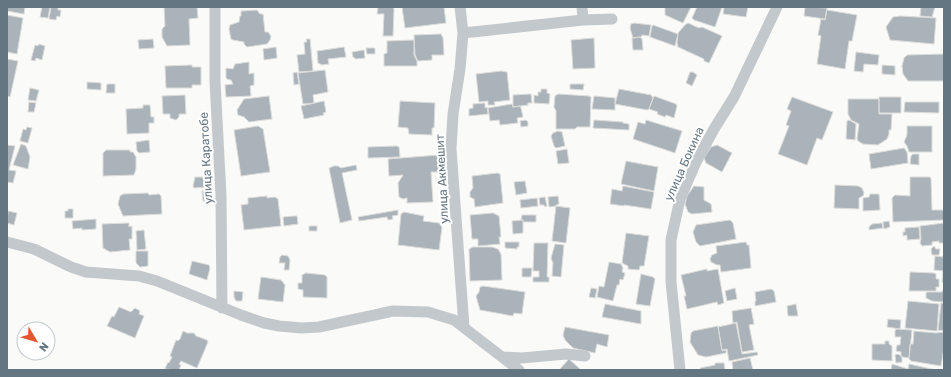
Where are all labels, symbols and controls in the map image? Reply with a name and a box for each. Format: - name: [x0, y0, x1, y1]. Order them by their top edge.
- street label: улица Каратобе: [197, 111, 215, 204]
- street label: улица Бокина: [661, 125, 707, 203]
- street label: улица Акмешит: [433, 134, 451, 224]
- north arrow: [16, 321, 56, 361]
- text: N: [36, 340, 51, 354]

